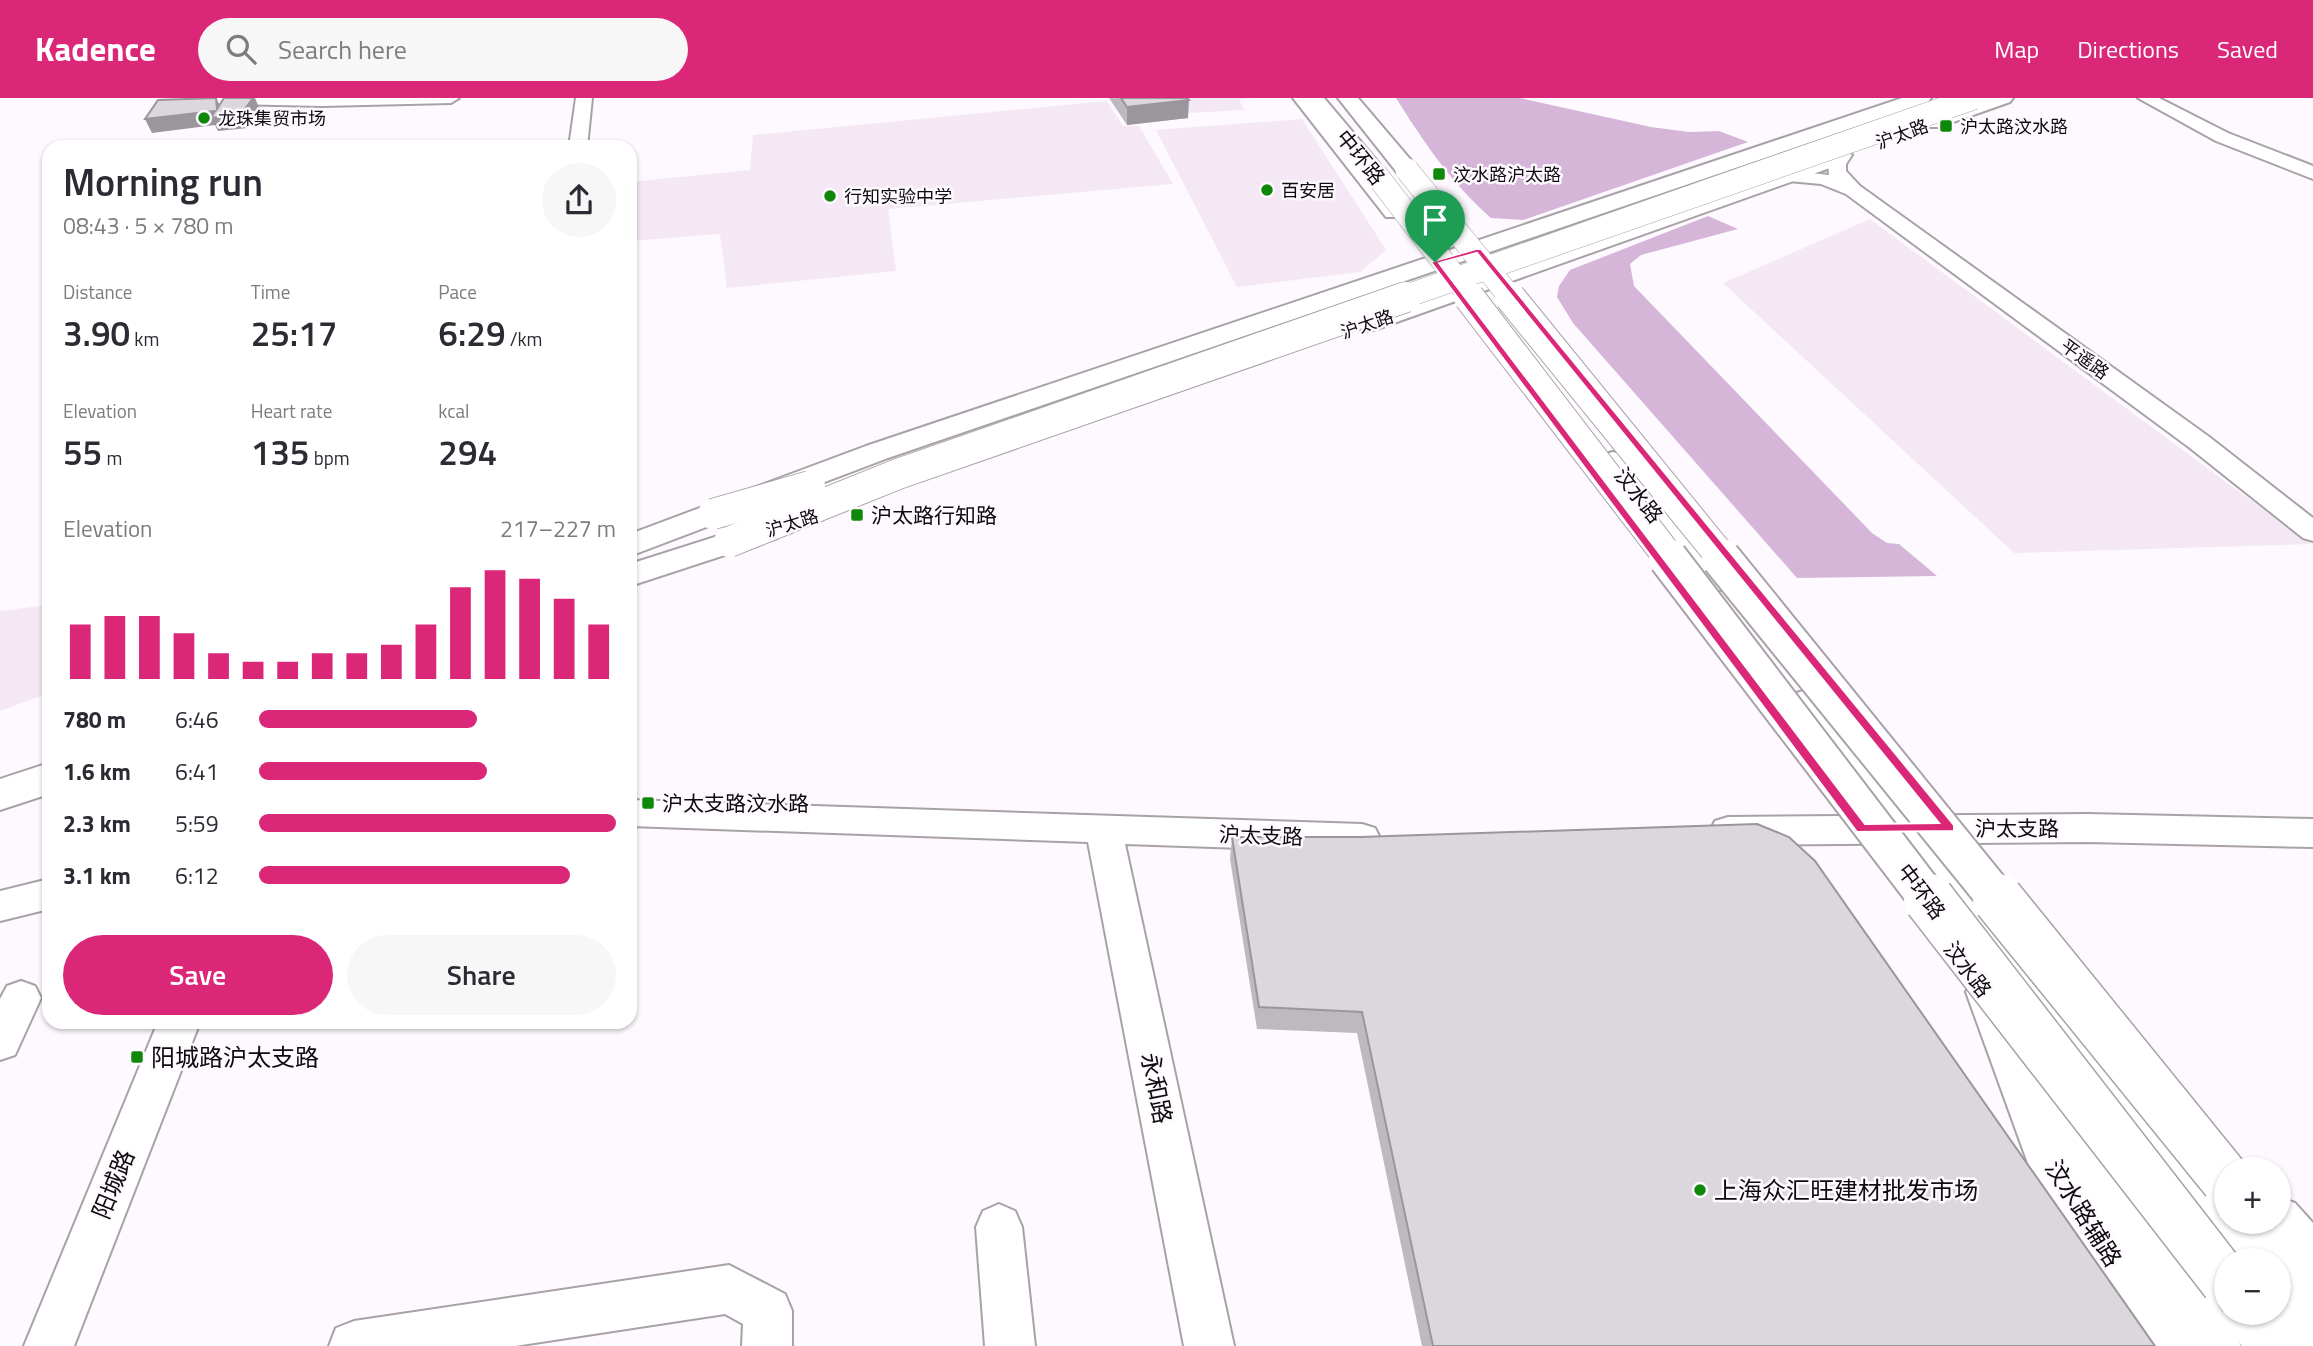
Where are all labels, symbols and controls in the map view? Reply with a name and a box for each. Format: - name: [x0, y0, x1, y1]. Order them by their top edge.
- search box: [198, 18, 688, 81]
- text: Kadence: [35, 24, 156, 74]
- icon: search: [222, 30, 260, 68]
- text: Search here: [278, 30, 407, 69]
- text: Map: [1994, 31, 2039, 67]
- text: Directions: [2077, 31, 2179, 67]
- text: Saved: [2217, 31, 2278, 67]
- place label: 龙珠集贸市场: [218, 105, 326, 132]
- marker: 龙珠集贸市场: [196, 110, 212, 126]
- street label: 沪太路: [1872, 112, 1932, 156]
- place label: 沪太路汶水路: [1960, 113, 2068, 140]
- marker: 沪太路汶水路: [1938, 118, 1954, 134]
- street label: 中环路: [1329, 122, 1393, 192]
- text: Morning run: [63, 153, 263, 211]
- place label: 汶水路沪太路: [1453, 161, 1561, 188]
- button: share: [542, 163, 616, 237]
- marker: 汶水路沪太路: [1431, 166, 1447, 182]
- place label: 百安居: [1281, 177, 1335, 204]
- marker: 百安居: [1259, 182, 1275, 198]
- place label: 行知实验中学: [844, 183, 952, 210]
- marker: 行知实验中学: [822, 188, 838, 204]
- pin: [1405, 190, 1465, 262]
- icon: arrive: [1416, 201, 1454, 239]
- text: 08:43 · 5 × 780 m: [63, 208, 233, 243]
- text: Distance: [63, 277, 132, 306]
- text: Time: [251, 277, 290, 306]
- text: Pace: [438, 277, 477, 306]
- street label: 沪太路: [1337, 302, 1397, 346]
- text: 3.90: [63, 306, 130, 360]
- text: 25:17: [251, 306, 337, 360]
- text: 6:29: [438, 306, 506, 360]
- text: km: [130, 324, 159, 353]
- text: /km: [506, 324, 543, 353]
- street label: 平遥路: [2055, 332, 2115, 386]
- text: Elevation: [63, 396, 137, 425]
- text: Heart rate: [251, 396, 332, 425]
- text: kcal: [438, 396, 469, 425]
- text: 55: [63, 425, 102, 479]
- text: 135: [251, 425, 309, 479]
- text: 294: [438, 425, 497, 479]
- text: m: [102, 443, 122, 472]
- text: bpm: [309, 443, 350, 472]
- street label: 汶水路: [1607, 460, 1671, 530]
- place label: 沪太路行知路: [871, 499, 997, 531]
- street label: 沪太路: [762, 502, 822, 544]
- marker: 沪太路行知路: [849, 507, 865, 523]
- text: Elevation: [63, 511, 152, 546]
- text: 217–227 m: [500, 511, 616, 546]
- text: 780 m: [63, 702, 126, 737]
- text: 6:46: [175, 702, 219, 737]
- text: 1.6 km: [63, 754, 131, 789]
- text: 6:41: [175, 754, 219, 789]
- place label: 沪太支路汶水路: [662, 787, 809, 819]
- marker: 沪太支路汶水路: [640, 795, 656, 811]
- text: 2.3 km: [63, 806, 131, 841]
- text: 5:59: [175, 806, 219, 841]
- street label: 沪太支路: [1975, 812, 2059, 844]
- street label: 沪太支路: [1218, 818, 1304, 852]
- street label: 中环路: [1890, 856, 1954, 926]
- text: 3.1 km: [63, 858, 131, 893]
- text: 6:12: [175, 858, 219, 893]
- street label: 汶水路: [1936, 934, 2000, 1004]
- button: Save: [63, 935, 333, 1015]
- button: Share: [347, 935, 616, 1015]
- place label: 阳城路沪太支路: [151, 1039, 319, 1075]
- marker: 阳城路沪太支路: [129, 1049, 145, 1065]
- street label: 永和路: [1132, 1049, 1182, 1127]
- street label: 阳城路: [83, 1144, 143, 1224]
- street label: 汶水路辅路: [2037, 1153, 2131, 1273]
- map controls: [2214, 1157, 2291, 1325]
- button: +: [2214, 1157, 2291, 1234]
- place label: 上海众汇旺建材批发市场: [1714, 1172, 1978, 1208]
- marker: 上海众汇旺建材批发市场: [1692, 1182, 1708, 1198]
- button: −: [2214, 1248, 2291, 1325]

